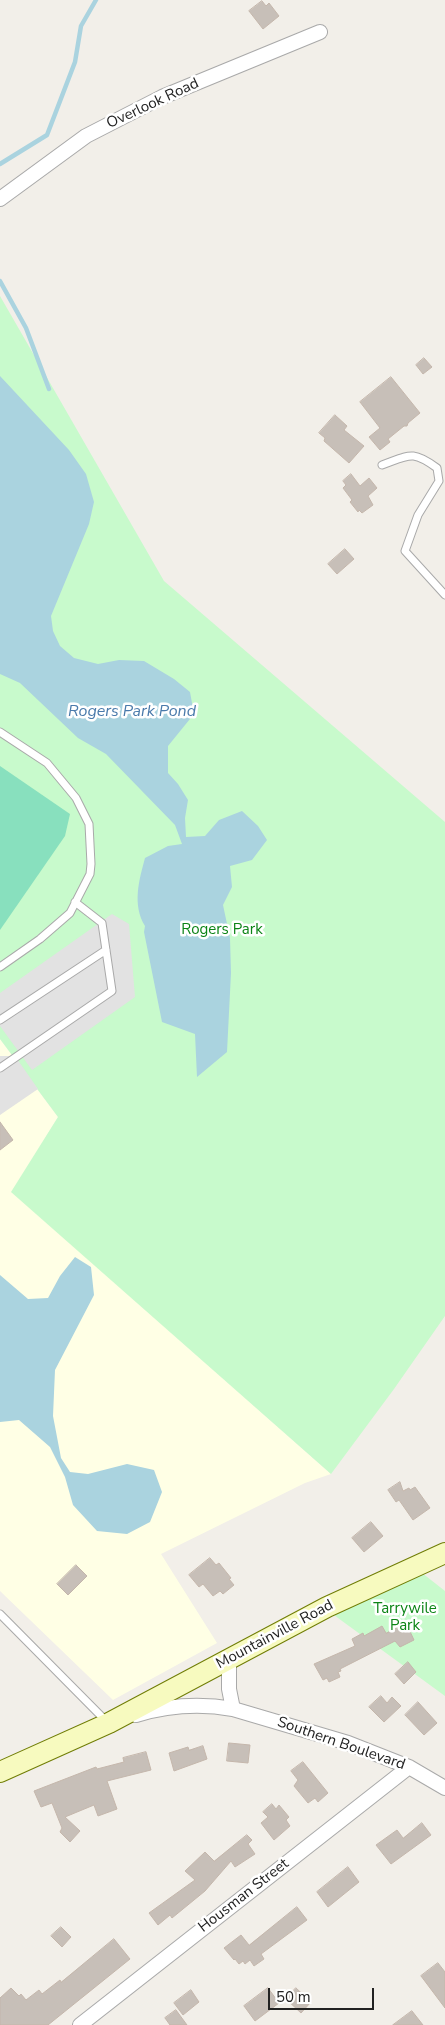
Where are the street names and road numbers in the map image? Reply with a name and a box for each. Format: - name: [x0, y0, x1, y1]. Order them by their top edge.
- street label: Overlook Road: [104, 75, 202, 133]
- street label: Mountainville Road: [213, 1597, 337, 1673]
- street label: Southern Boulevard: [275, 1714, 407, 1774]
- street label: Housman Street: [195, 1855, 293, 1937]

